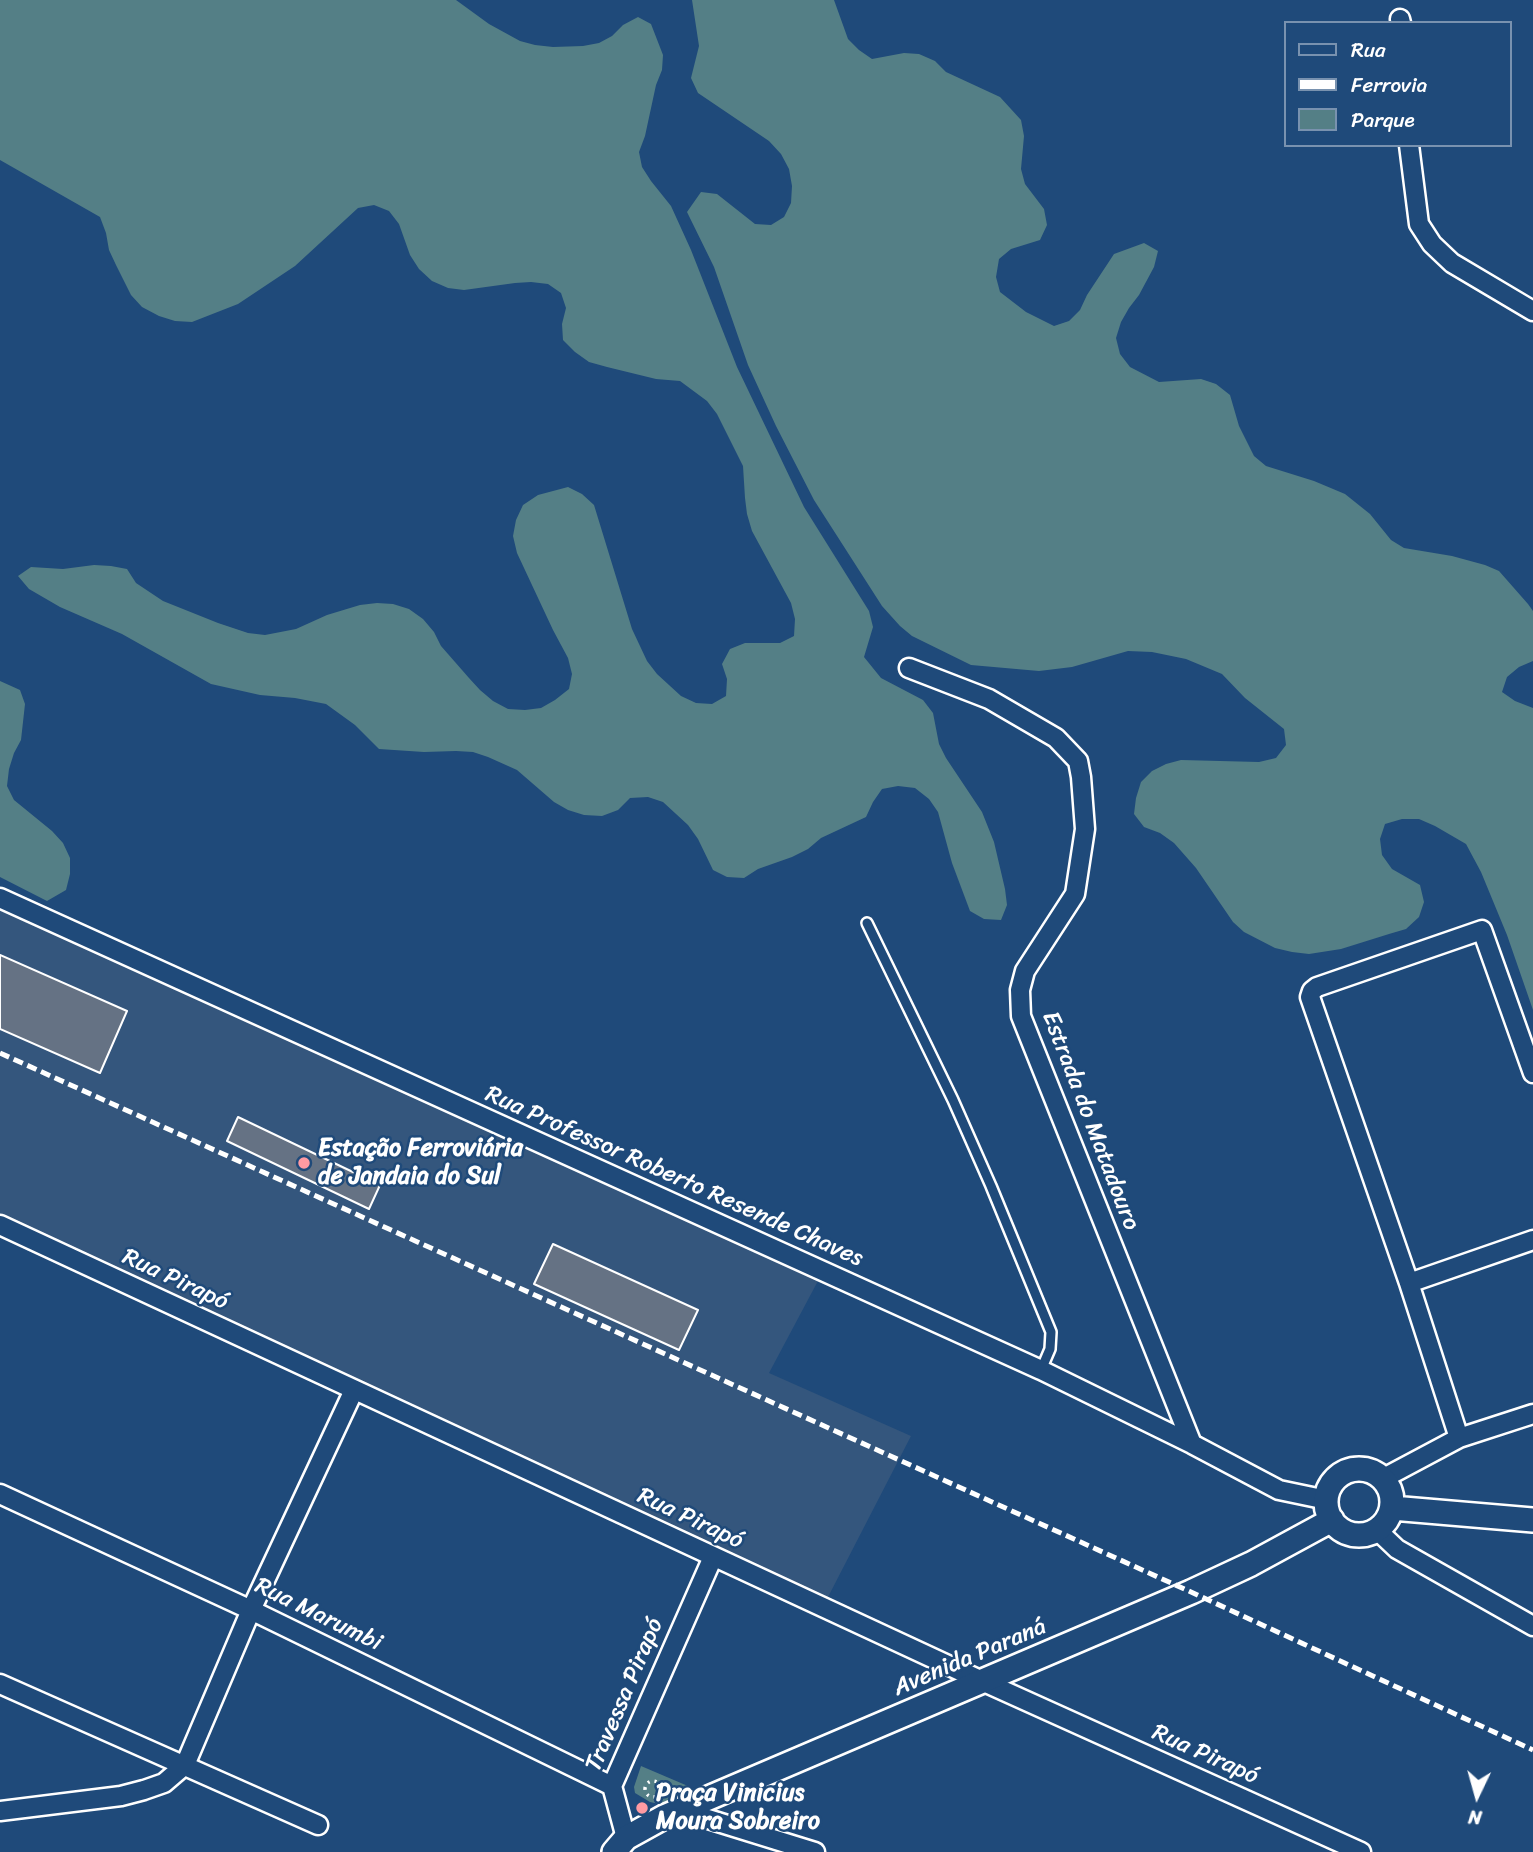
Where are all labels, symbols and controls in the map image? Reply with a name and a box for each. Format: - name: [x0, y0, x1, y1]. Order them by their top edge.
- legend: [1284, 21, 1512, 147]
- text: Rua: [1351, 31, 1386, 69]
- text: Ferrovia: [1351, 66, 1427, 104]
- text: Parque: [1351, 101, 1415, 139]
- street label: Estrada do Matadouro: [1035, 1007, 1145, 1235]
- street label: Rua Professor Roberto Resende Chaves: [481, 1080, 867, 1274]
- place label: Estação Ferroviária de Jandaia do Sul: [318, 1135, 523, 1191]
- marker: Estação Ferroviária de Jandaia do Sul: [296, 1155, 312, 1171]
- street label: Rua Pirapó: [117, 1243, 233, 1317]
- street label: Rua Pirapó: [632, 1482, 748, 1556]
- street label: Rua Marumbi: [250, 1572, 386, 1658]
- street label: Avenida Paraná: [889, 1613, 1051, 1703]
- street label: Travessa Pirapó: [580, 1614, 670, 1776]
- street label: Rua Pirapó: [1147, 1719, 1263, 1791]
- north arrow: [1442, 1761, 1512, 1831]
- place label: Praça Vinicius Moura Sobreiro: [656, 1780, 820, 1836]
- marker: Praça Vinicius Moura Sobreiro: [634, 1800, 650, 1816]
- text: N: [1467, 1800, 1483, 1834]

